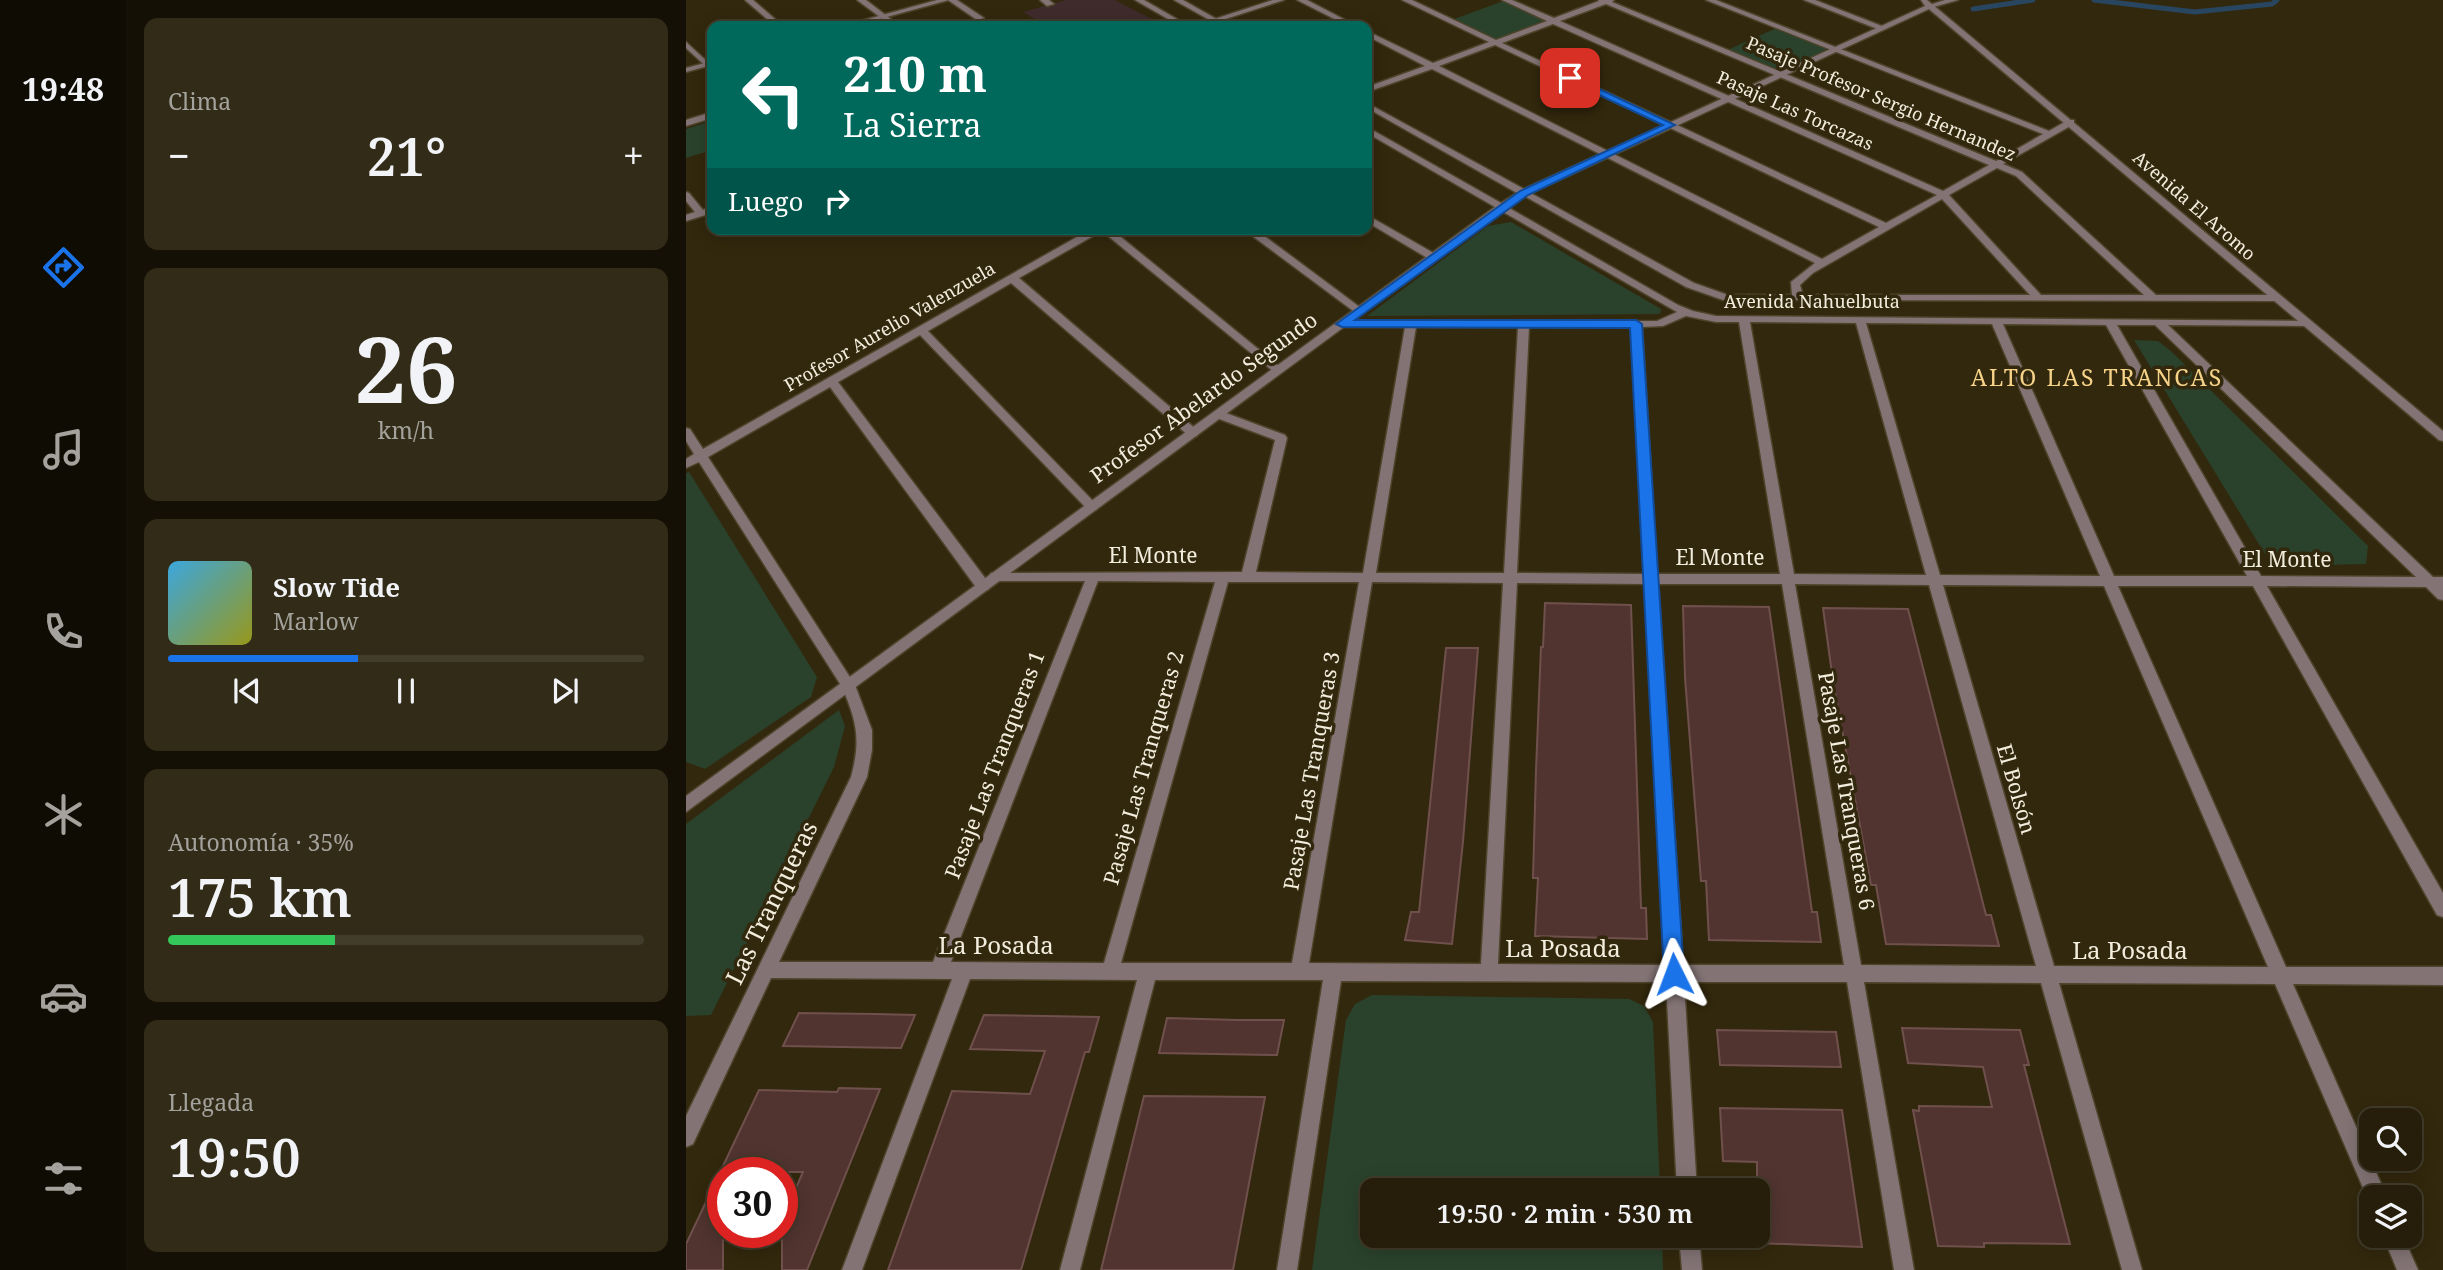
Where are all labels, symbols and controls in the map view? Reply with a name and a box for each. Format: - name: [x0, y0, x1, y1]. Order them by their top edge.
- street label: Pasaje Profesor Sergio Hernandez: [1743, 30, 2020, 166]
- text: 210 m: [843, 40, 987, 106]
- pin: [1540, 48, 1600, 108]
- icon: left: [728, 49, 819, 140]
- icon: arrive: [1551, 59, 1589, 97]
- street label: Pasaje Las Torcazas: [1714, 65, 1877, 155]
- text: 19:48: [22, 67, 104, 110]
- text: Clima: [168, 85, 231, 117]
- text: La Sierra: [843, 103, 982, 146]
- text: 21°: [367, 120, 446, 191]
- text: −: [168, 129, 190, 181]
- text: +: [623, 129, 644, 181]
- street label: Avenida El Aromo: [2128, 145, 2261, 265]
- icon: right: [818, 182, 856, 220]
- text: Luego: [728, 183, 804, 219]
- icon: directions: [39, 243, 88, 292]
- street label: Profesor Aurelio Valenzuela: [780, 256, 999, 397]
- street label: Avenida Nahuelbuta: [1724, 289, 1900, 313]
- street label: Profesor Abelardo Segundo: [1084, 305, 1323, 489]
- text: 26: [355, 306, 457, 430]
- district label: ALTO LAS TRANCAS: [1971, 361, 2223, 393]
- text: km/h: [378, 414, 434, 446]
- icon: music: [39, 425, 88, 474]
- street label: El Monte: [1108, 541, 1198, 569]
- street label: El Monte: [1675, 543, 1765, 571]
- street label: El Monte: [2242, 545, 2332, 573]
- text: Slow Tide: [273, 569, 400, 605]
- text: Marlow: [273, 605, 359, 637]
- icon: phone: [39, 607, 88, 656]
- street label: Pasaje Las Tranqueras 1: [938, 647, 1050, 883]
- street label: Pasaje Las Tranqueras 2: [1096, 648, 1190, 888]
- street label: Pasaje Las Tranqueras 3: [1276, 649, 1346, 892]
- street label: Pasaje Las Tranqueras 6: [1812, 669, 1882, 912]
- icon: previous: [228, 672, 266, 710]
- icon: pause: [387, 672, 425, 710]
- icon: next: [546, 672, 584, 710]
- street label: El Bolsón: [1991, 740, 2043, 837]
- icon: climate: [39, 790, 88, 839]
- street label: Las Tranqueras: [717, 815, 825, 990]
- text: Autonomía · 35%: [168, 826, 354, 858]
- text: 175 km: [168, 861, 352, 932]
- street label: La Posada: [938, 928, 1054, 961]
- street label: La Posada: [1505, 931, 1621, 964]
- street label: La Posada: [2072, 933, 2188, 966]
- position arrow: [1637, 937, 1711, 1011]
- icon: car: [39, 972, 88, 1021]
- text: Llegada: [168, 1086, 254, 1118]
- map controls: [2359, 1108, 2422, 1248]
- button: search: [2359, 1108, 2422, 1171]
- text: 19:50: [168, 1121, 301, 1192]
- icon: filters: [39, 1154, 88, 1203]
- speed limit sign: 30: [707, 1157, 798, 1248]
- button: layers: [2359, 1185, 2422, 1248]
- text: 19:50 · 2 min · 530 m: [1437, 1195, 1693, 1231]

